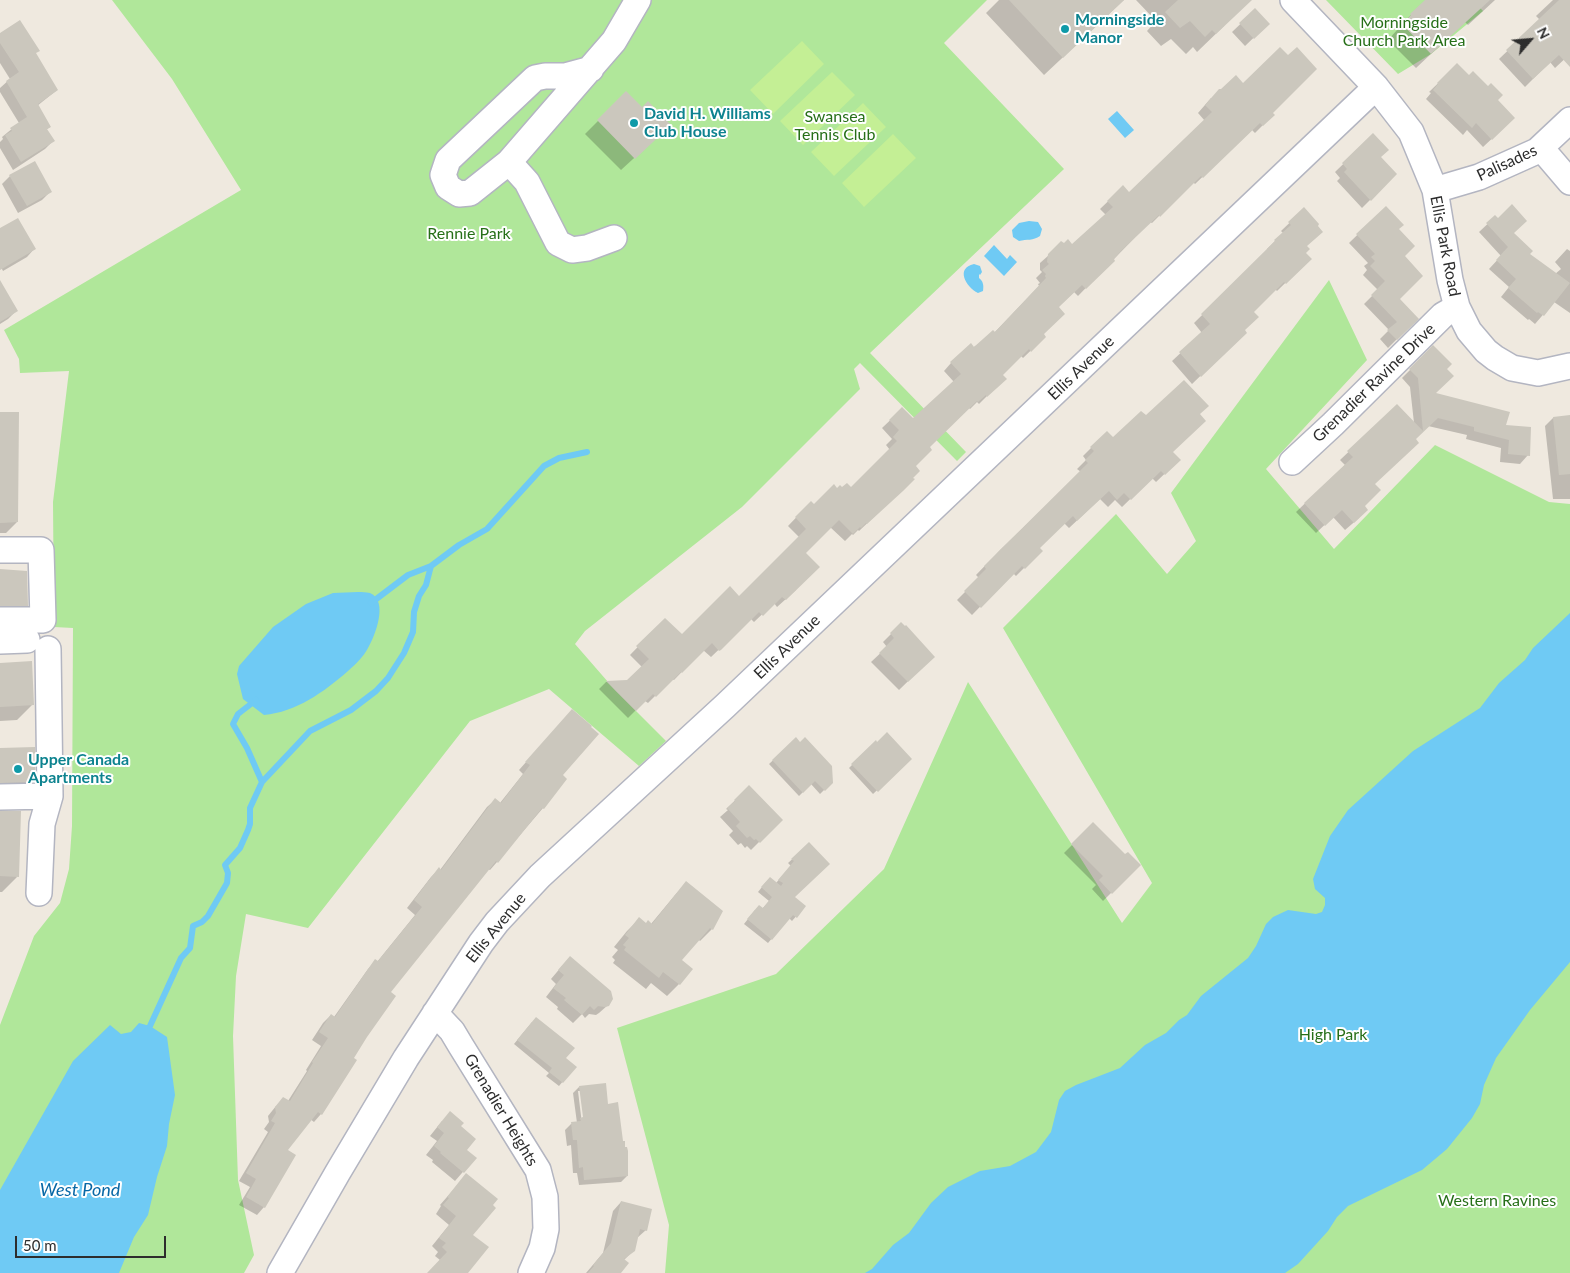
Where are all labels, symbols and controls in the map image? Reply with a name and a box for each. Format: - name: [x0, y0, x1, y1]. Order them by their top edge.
- place label: Morningside Manor: [1075, 10, 1164, 48]
- park label: Morningside Church Park Area: [1343, 13, 1465, 51]
- north arrow: [1505, 15, 1555, 65]
- marker: Morningside Manor: [1059, 23, 1071, 35]
- text: N: [1534, 24, 1554, 42]
- place label: David H. Williams Club House: [644, 104, 771, 142]
- park label: Swansea Tennis Club: [794, 107, 876, 145]
- marker: David H. Williams Club House: [628, 117, 640, 129]
- street label: Palisades: [1474, 141, 1540, 185]
- street label: Ellis Park Road: [1426, 194, 1464, 298]
- park label: Rennie Park: [427, 224, 511, 244]
- street label: Grenadier Ravine Drive: [1309, 319, 1439, 447]
- street label: Ellis Avenue: [1044, 332, 1118, 404]
- street label: Ellis Avenue: [750, 611, 824, 683]
- place label: Upper Canada Apartments: [28, 750, 129, 788]
- marker: Upper Canada Apartments: [12, 763, 24, 775]
- street label: Ellis Avenue: [462, 889, 530, 967]
- park label: High Park: [1299, 1025, 1367, 1045]
- street label: Grenadier Heights: [460, 1050, 542, 1170]
- water label: West Pond: [40, 1179, 120, 1201]
- park label: Western Ravines: [1438, 1191, 1556, 1211]
- scale bar: [18, 1226, 169, 1258]
- text: 50 m: [23, 1236, 57, 1254]

